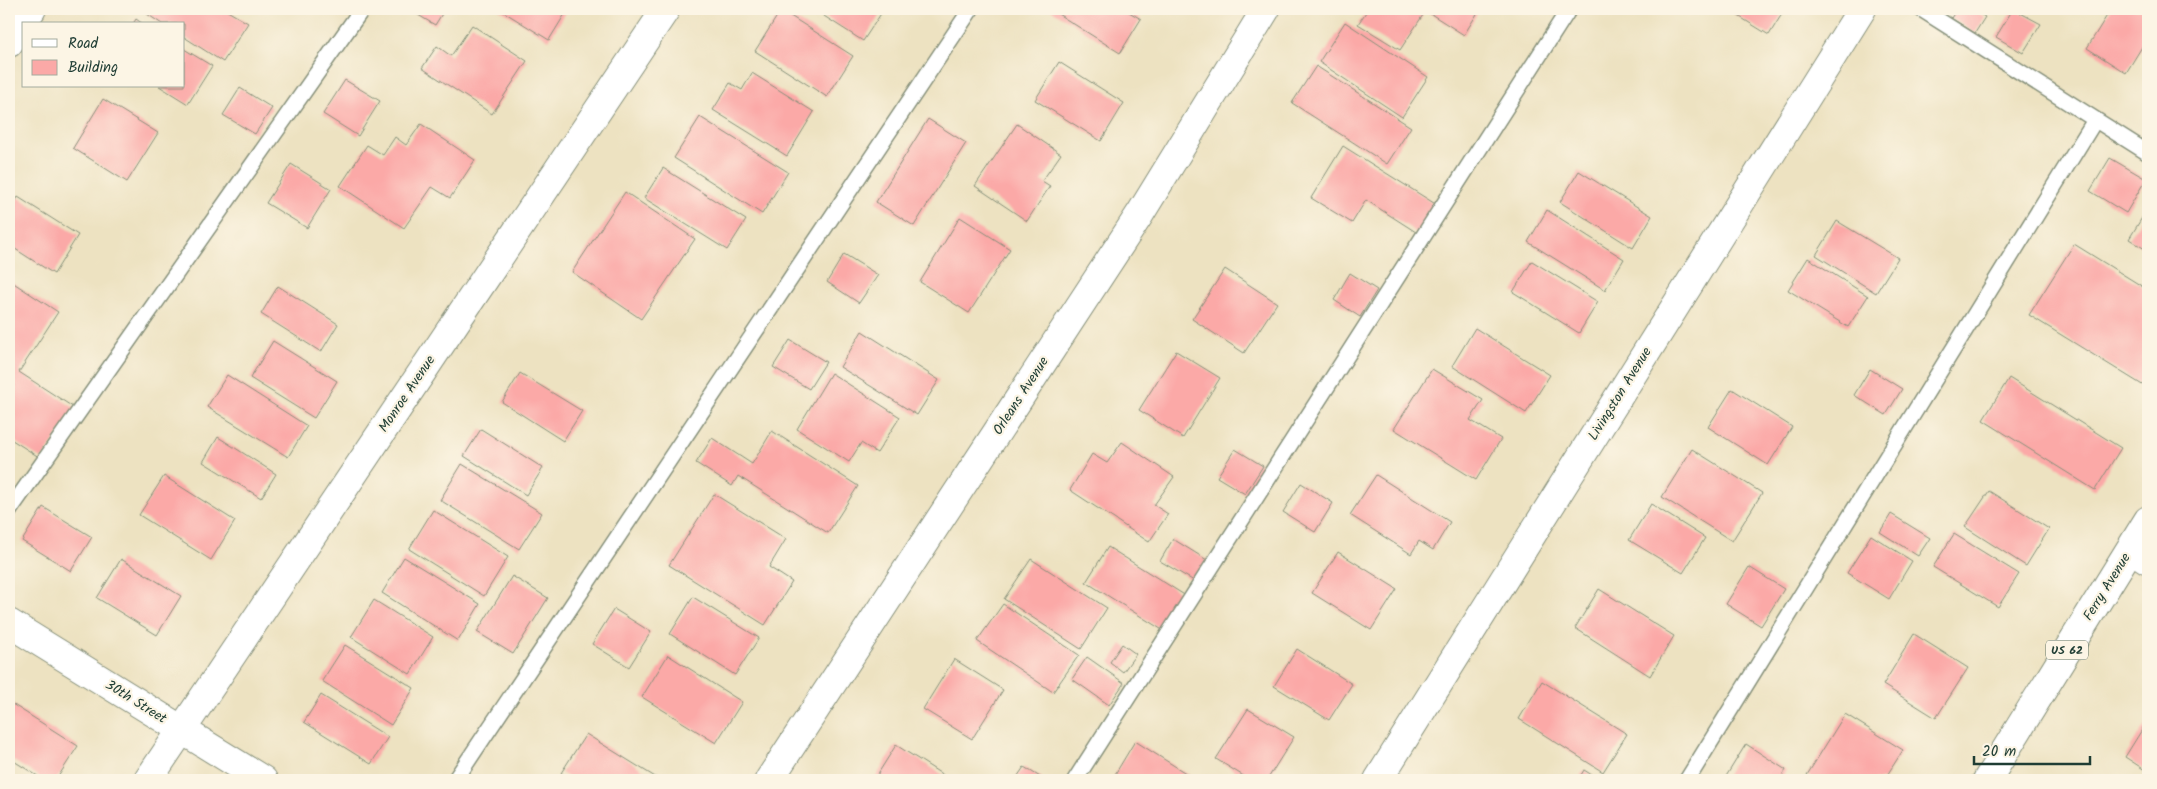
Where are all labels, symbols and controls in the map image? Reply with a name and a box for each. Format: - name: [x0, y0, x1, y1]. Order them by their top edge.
- legend: [22, 22, 185, 88]
- text: Road: [68, 32, 99, 56]
- text: Building: [68, 56, 118, 80]
- street label: Livingston Avenue: [1582, 342, 1658, 445]
- street label: Monroe Avenue: [373, 350, 441, 437]
- street label: Orleans Avenue: [987, 352, 1055, 440]
- street label: Ferry Avenue: [2077, 548, 2137, 625]
- road number: US 62: [2046, 640, 2088, 660]
- street label: 30th Street: [101, 674, 172, 730]
- scale bar: [1974, 734, 2091, 766]
- text: 20 m: [1982, 740, 2016, 764]

